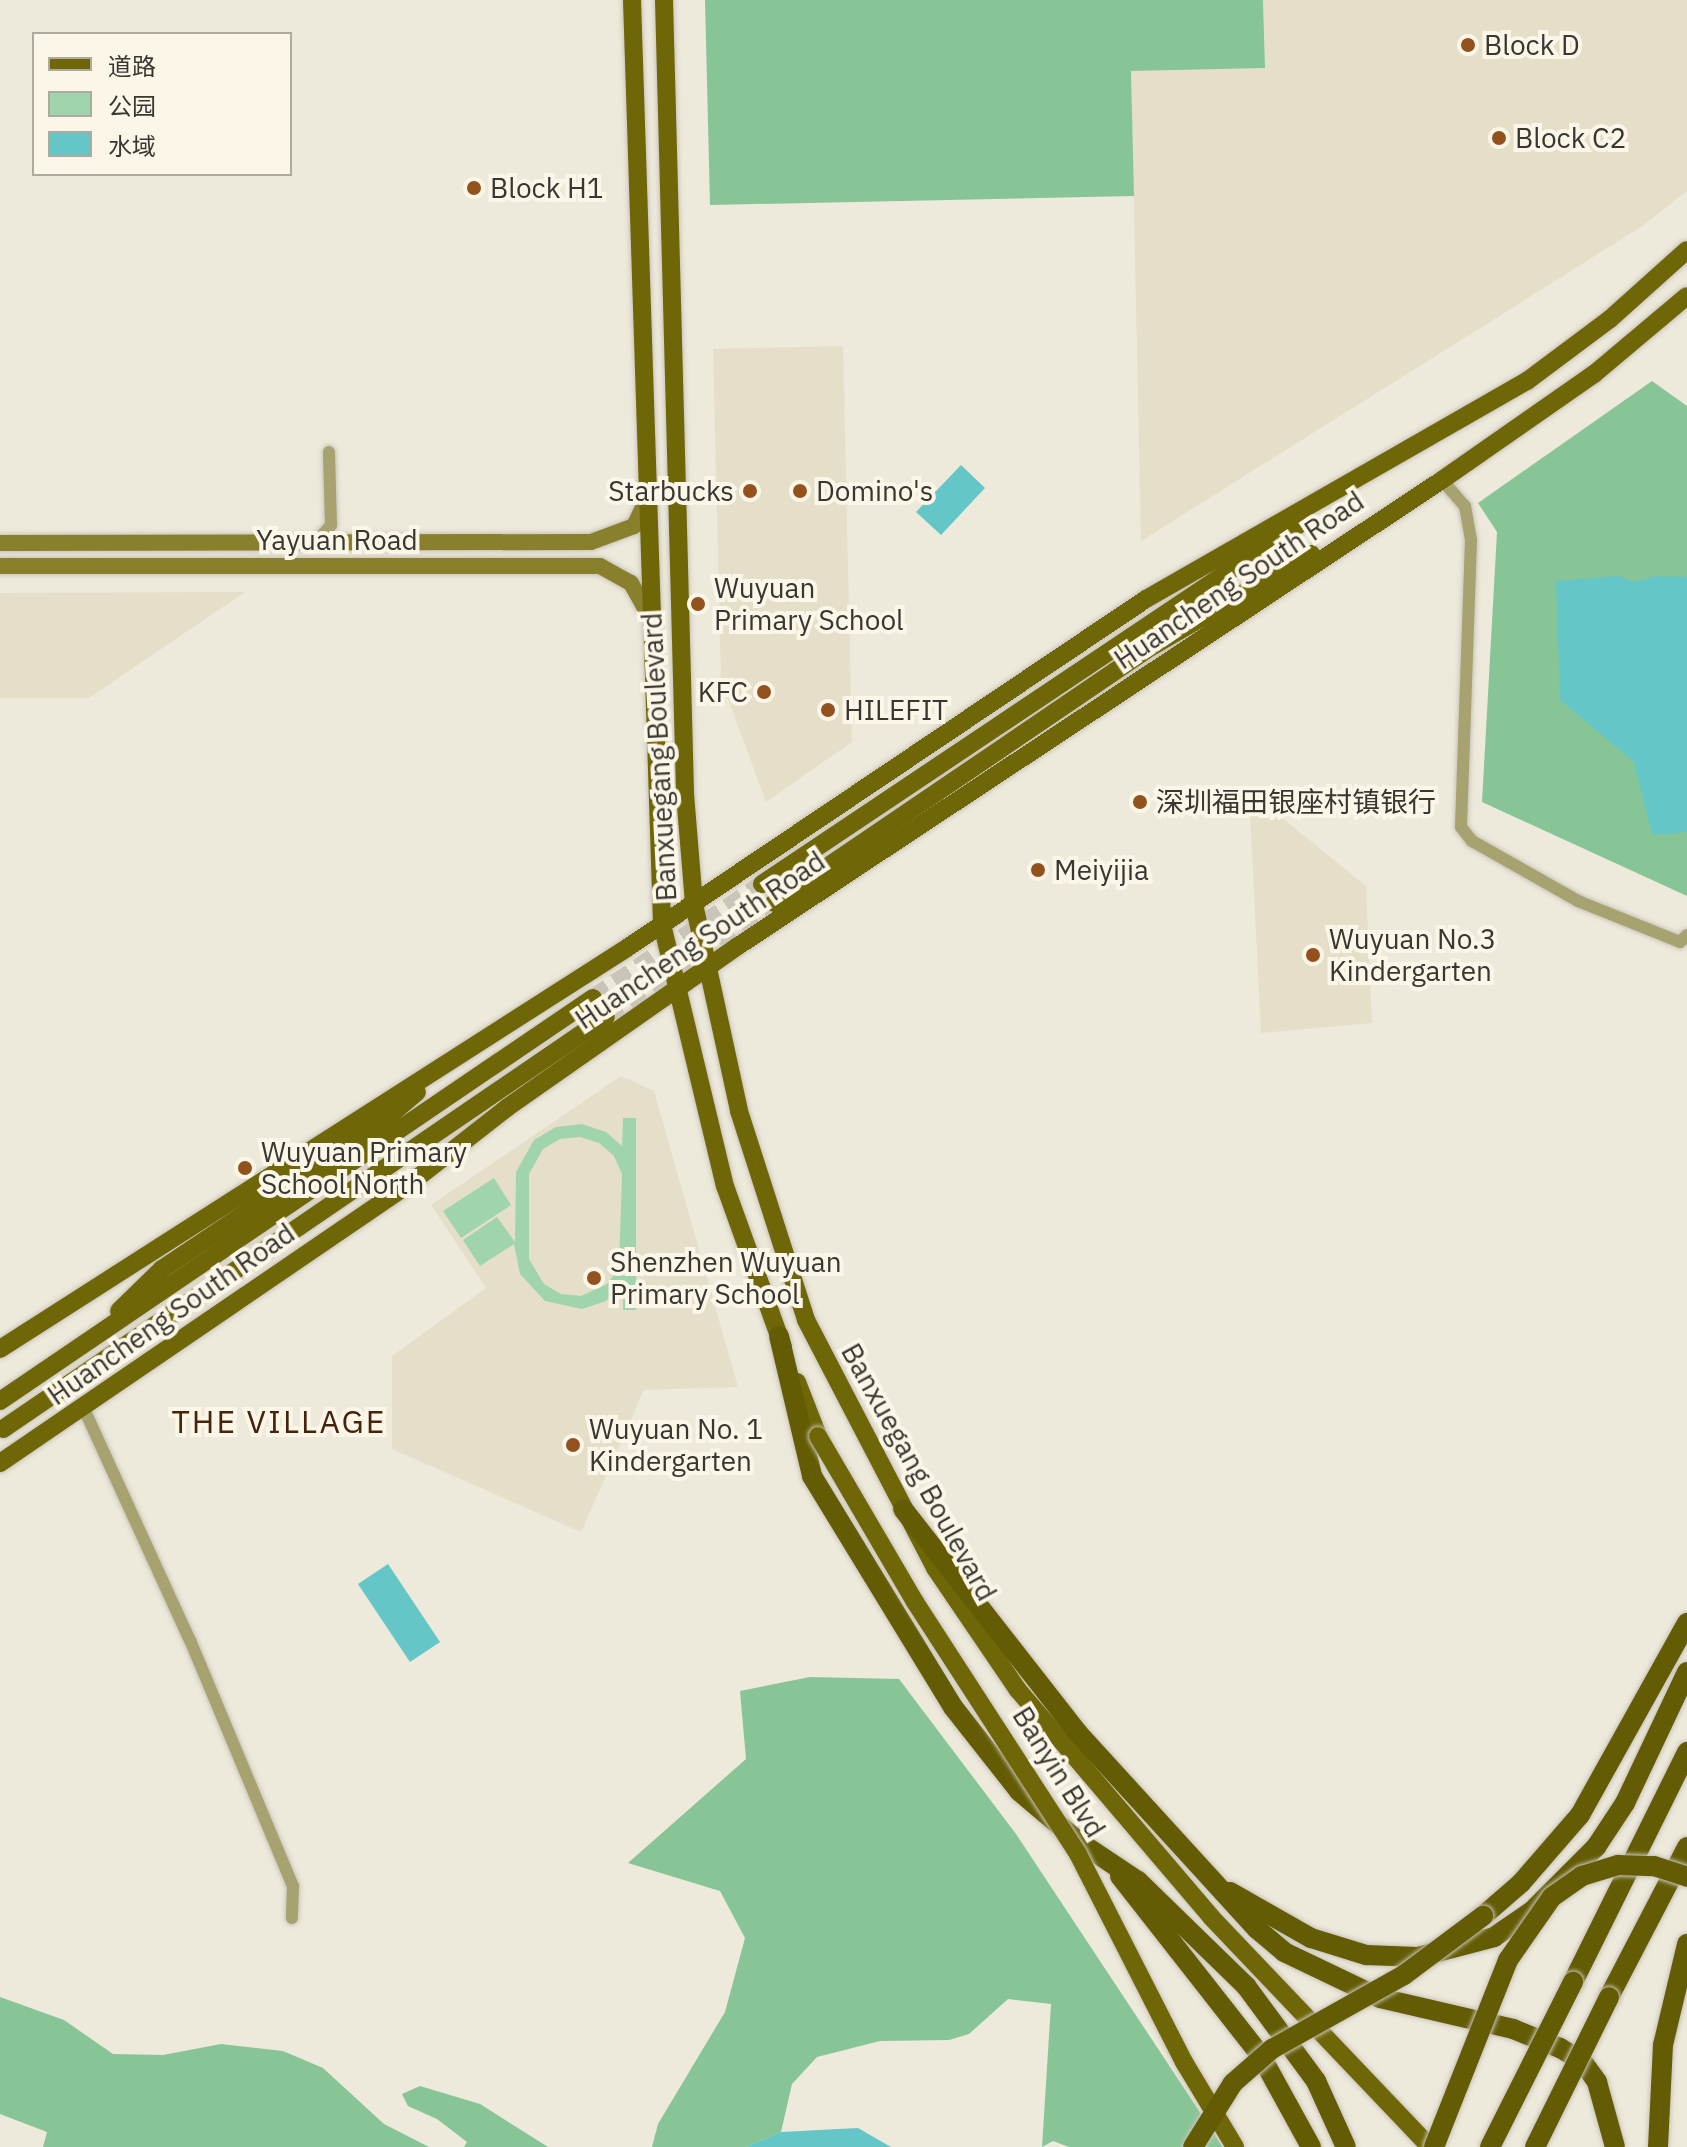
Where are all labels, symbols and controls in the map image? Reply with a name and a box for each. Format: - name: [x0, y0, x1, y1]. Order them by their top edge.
- place label: Block D: [1484, 28, 1580, 62]
- legend: [32, 32, 292, 176]
- marker: Block D: [1459, 36, 1477, 54]
- text: 道路: [108, 50, 156, 82]
- text: 公园: [108, 90, 156, 122]
- place label: Block C2: [1515, 121, 1626, 155]
- marker: Block C2: [1490, 129, 1508, 147]
- text: 水域: [108, 130, 156, 162]
- place label: Block H1: [490, 171, 604, 205]
- marker: Block H1: [465, 179, 483, 197]
- place label: Starbucks: [608, 474, 734, 508]
- place label: Domino's: [816, 474, 933, 508]
- marker: Starbucks: [741, 482, 759, 500]
- marker: Domino's: [791, 482, 809, 500]
- street label: Huancheng South Road: [1108, 484, 1370, 676]
- street label: Yayuan Road: [256, 523, 418, 557]
- place label: Wuyuan Primary School: [714, 571, 904, 637]
- marker: Wuyuan Primary School: [689, 595, 707, 613]
- street label: Banxuegang Boulevard: [635, 612, 683, 902]
- place label: KFC: [698, 675, 748, 709]
- marker: KFC: [755, 683, 773, 701]
- place label: HILEFIT: [844, 693, 948, 727]
- marker: HILEFIT: [819, 701, 837, 719]
- place label: 深圳福田银座村镇银行: [1156, 785, 1436, 819]
- marker: 深圳福田银座村镇银行: [1131, 793, 1149, 811]
- street label: Huancheng South Road: [569, 844, 831, 1036]
- place label: Meiyijia: [1054, 853, 1149, 887]
- marker: Meiyijia: [1029, 861, 1047, 879]
- place label: Wuyuan No.3 Kindergarten: [1329, 922, 1496, 988]
- marker: Wuyuan No.3 Kindergarten: [1304, 946, 1322, 964]
- place label: Wuyuan Primary School North: [261, 1135, 467, 1201]
- marker: Wuyuan Primary School North: [236, 1159, 254, 1177]
- street label: Huancheng South Road: [41, 1216, 301, 1412]
- place label: Shenzhen Wuyuan Primary School: [610, 1245, 842, 1311]
- marker: Shenzhen Wuyuan Primary School: [585, 1269, 603, 1287]
- street label: Banxuegang Boulevard: [834, 1337, 1004, 1607]
- district label: THE VILLAGE: [171, 1402, 387, 1440]
- place label: Wuyuan No. 1 Kindergarten: [589, 1412, 763, 1478]
- marker: Wuyuan No. 1 Kindergarten: [564, 1436, 582, 1454]
- street label: Banyin Blvd: [1006, 1700, 1112, 1844]

